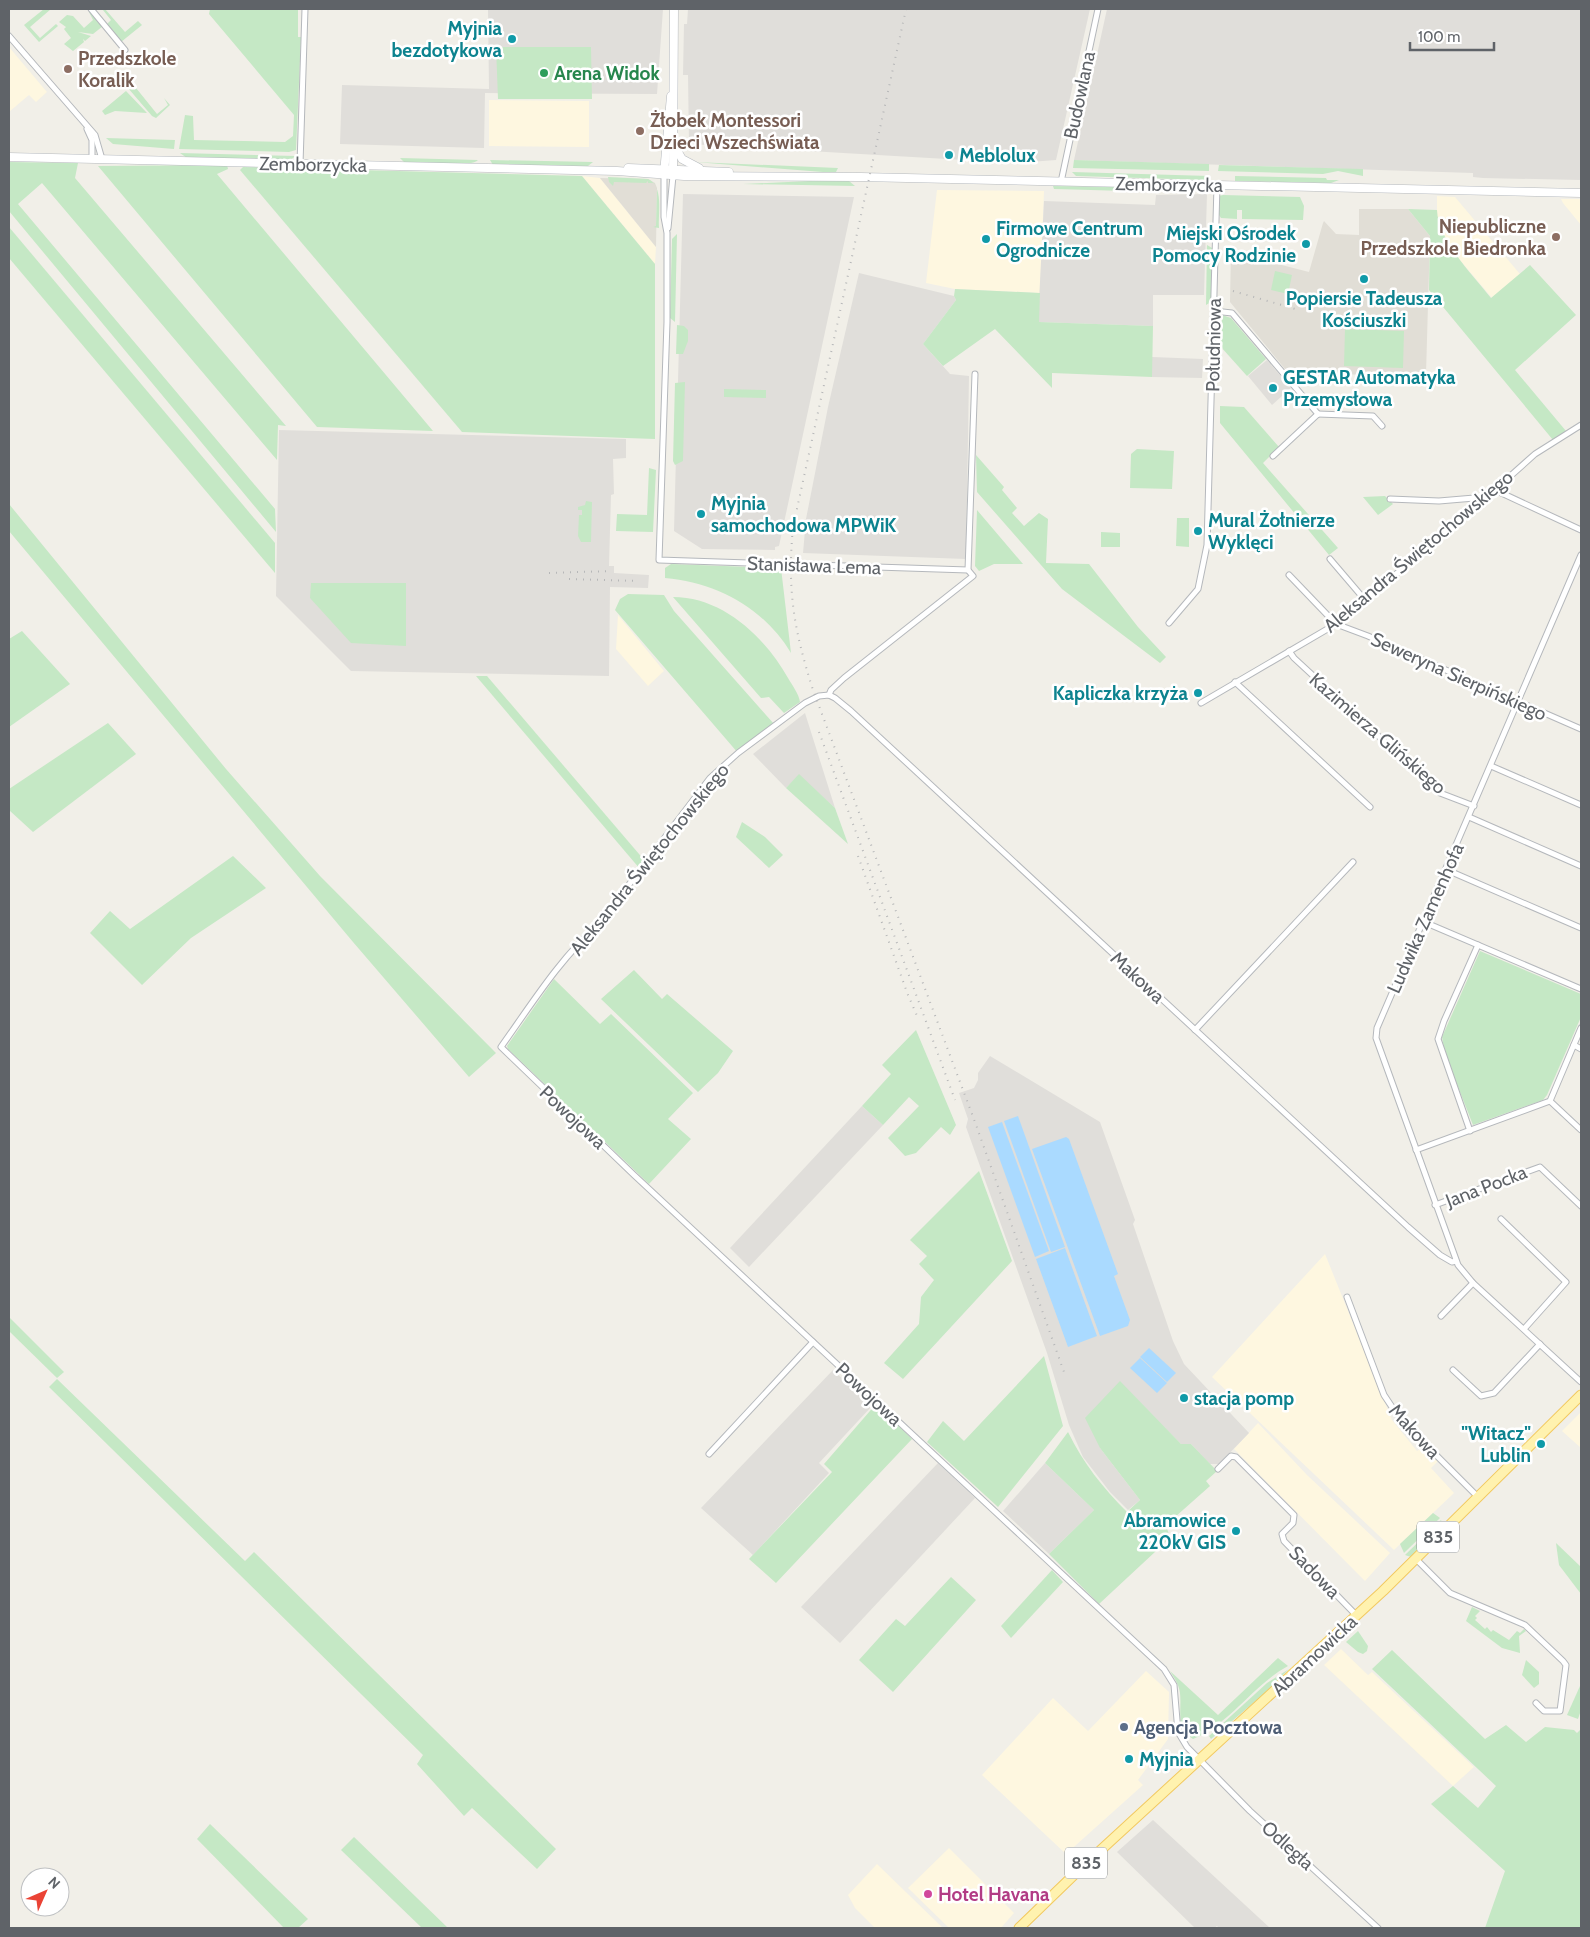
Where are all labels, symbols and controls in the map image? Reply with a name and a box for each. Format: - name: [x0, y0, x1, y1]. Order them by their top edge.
- place label: Myjnia bezdotykowa: [392, 17, 503, 62]
- scale bar: [1410, 20, 1494, 52]
- text: 100 m: [1418, 28, 1460, 46]
- marker: Myjnia bezdotykowa: [506, 33, 518, 45]
- place label: Przedszkole Koralik: [78, 47, 176, 92]
- street label: Budowlana: [1059, 49, 1100, 141]
- place label: Arena Widok: [554, 62, 660, 85]
- marker: Przedszkole Koralik: [62, 63, 74, 75]
- marker: Arena Widok: [538, 67, 550, 79]
- place label: Żłobek Montessori Dzieci Wszechświata: [650, 109, 820, 154]
- marker: Żłobek Montessori Dzieci Wszechświata: [634, 125, 646, 137]
- place label: Meblolux: [959, 144, 1036, 167]
- marker: Meblolux: [943, 149, 955, 161]
- street label: Zemborzycka: [259, 152, 367, 177]
- street label: Zemborzycka: [1115, 172, 1223, 197]
- place label: Niepubliczne Przedszkole Biedronka: [1361, 215, 1547, 260]
- place label: Firmowe Centrum Ogrodnicze: [996, 217, 1143, 262]
- place label: Miejski Ośrodek Pomocy Rodzinie: [1152, 222, 1297, 267]
- marker: Niepubliczne Przedszkole Biedronka: [1550, 231, 1562, 243]
- marker: Firmowe Centrum Ogrodnicze: [980, 233, 992, 245]
- marker: Miejski Ośrodek Pomocy Rodzinie: [1300, 238, 1312, 250]
- marker: Popiersie Tadeusza Kościuszki: [1358, 273, 1370, 285]
- place label: Popiersie Tadeusza Kościuszki: [1286, 287, 1443, 332]
- street label: Południowa: [1201, 298, 1226, 392]
- place label: GESTAR Automatyka Przemysłowa: [1283, 366, 1456, 411]
- marker: GESTAR Automatyka Przemysłowa: [1267, 382, 1279, 394]
- street label: Aleksandra Świętochowskiego: [1318, 465, 1518, 637]
- place label: Myjnia samochodowa MPWiK: [711, 492, 896, 537]
- marker: Myjnia samochodowa MPWiK: [695, 508, 707, 520]
- place label: Mural Żołnierze Wyklęci: [1208, 509, 1335, 554]
- marker: Mural Żołnierze Wyklęci: [1192, 525, 1204, 537]
- street label: Stanisława Lema: [747, 552, 881, 579]
- street label: Seweryna Sierpińskiego: [1367, 627, 1550, 726]
- street label: Kazimierza Glińskiego: [1305, 668, 1451, 799]
- place label: Kapliczka krzyża: [1053, 682, 1189, 705]
- marker: Kapliczka krzyża: [1192, 687, 1204, 699]
- street label: Aleksandra Świętochowskiego: [564, 758, 734, 960]
- street label: Ludwika Zamenhofa: [1382, 840, 1469, 997]
- street label: Makowa: [1106, 947, 1170, 1008]
- street label: Powojowa: [535, 1081, 611, 1154]
- street label: Jana Pocka: [1441, 1160, 1530, 1213]
- street label: Powojowa: [831, 1358, 907, 1431]
- place label: stacja pomp: [1194, 1387, 1294, 1410]
- marker: stacja pomp: [1178, 1392, 1190, 1404]
- street label: Makowa: [1384, 1399, 1445, 1463]
- place label: "Witacz" Lublin: [1461, 1422, 1531, 1467]
- marker: "Witacz" Lublin: [1535, 1438, 1547, 1450]
- place label: Abramowice 220kV GIS: [1124, 1509, 1226, 1554]
- road number: 835: [1417, 1521, 1459, 1552]
- marker: Abramowice 220kV GIS: [1230, 1525, 1242, 1537]
- street label: Sadowa: [1284, 1541, 1345, 1603]
- street label: Abramowicka: [1267, 1610, 1362, 1701]
- place label: Agencja Pocztowa: [1134, 1716, 1283, 1739]
- marker: Agencja Pocztowa: [1118, 1721, 1130, 1733]
- place label: Myjnia: [1139, 1748, 1194, 1771]
- marker: Myjnia: [1123, 1753, 1135, 1765]
- street label: Odległa: [1257, 1816, 1318, 1875]
- road number: 835: [1065, 1848, 1107, 1879]
- north arrow: [20, 1867, 70, 1917]
- text: N: [44, 1873, 64, 1893]
- place label: Hotel Havana: [938, 1883, 1050, 1906]
- marker: Hotel Havana: [922, 1888, 934, 1900]

